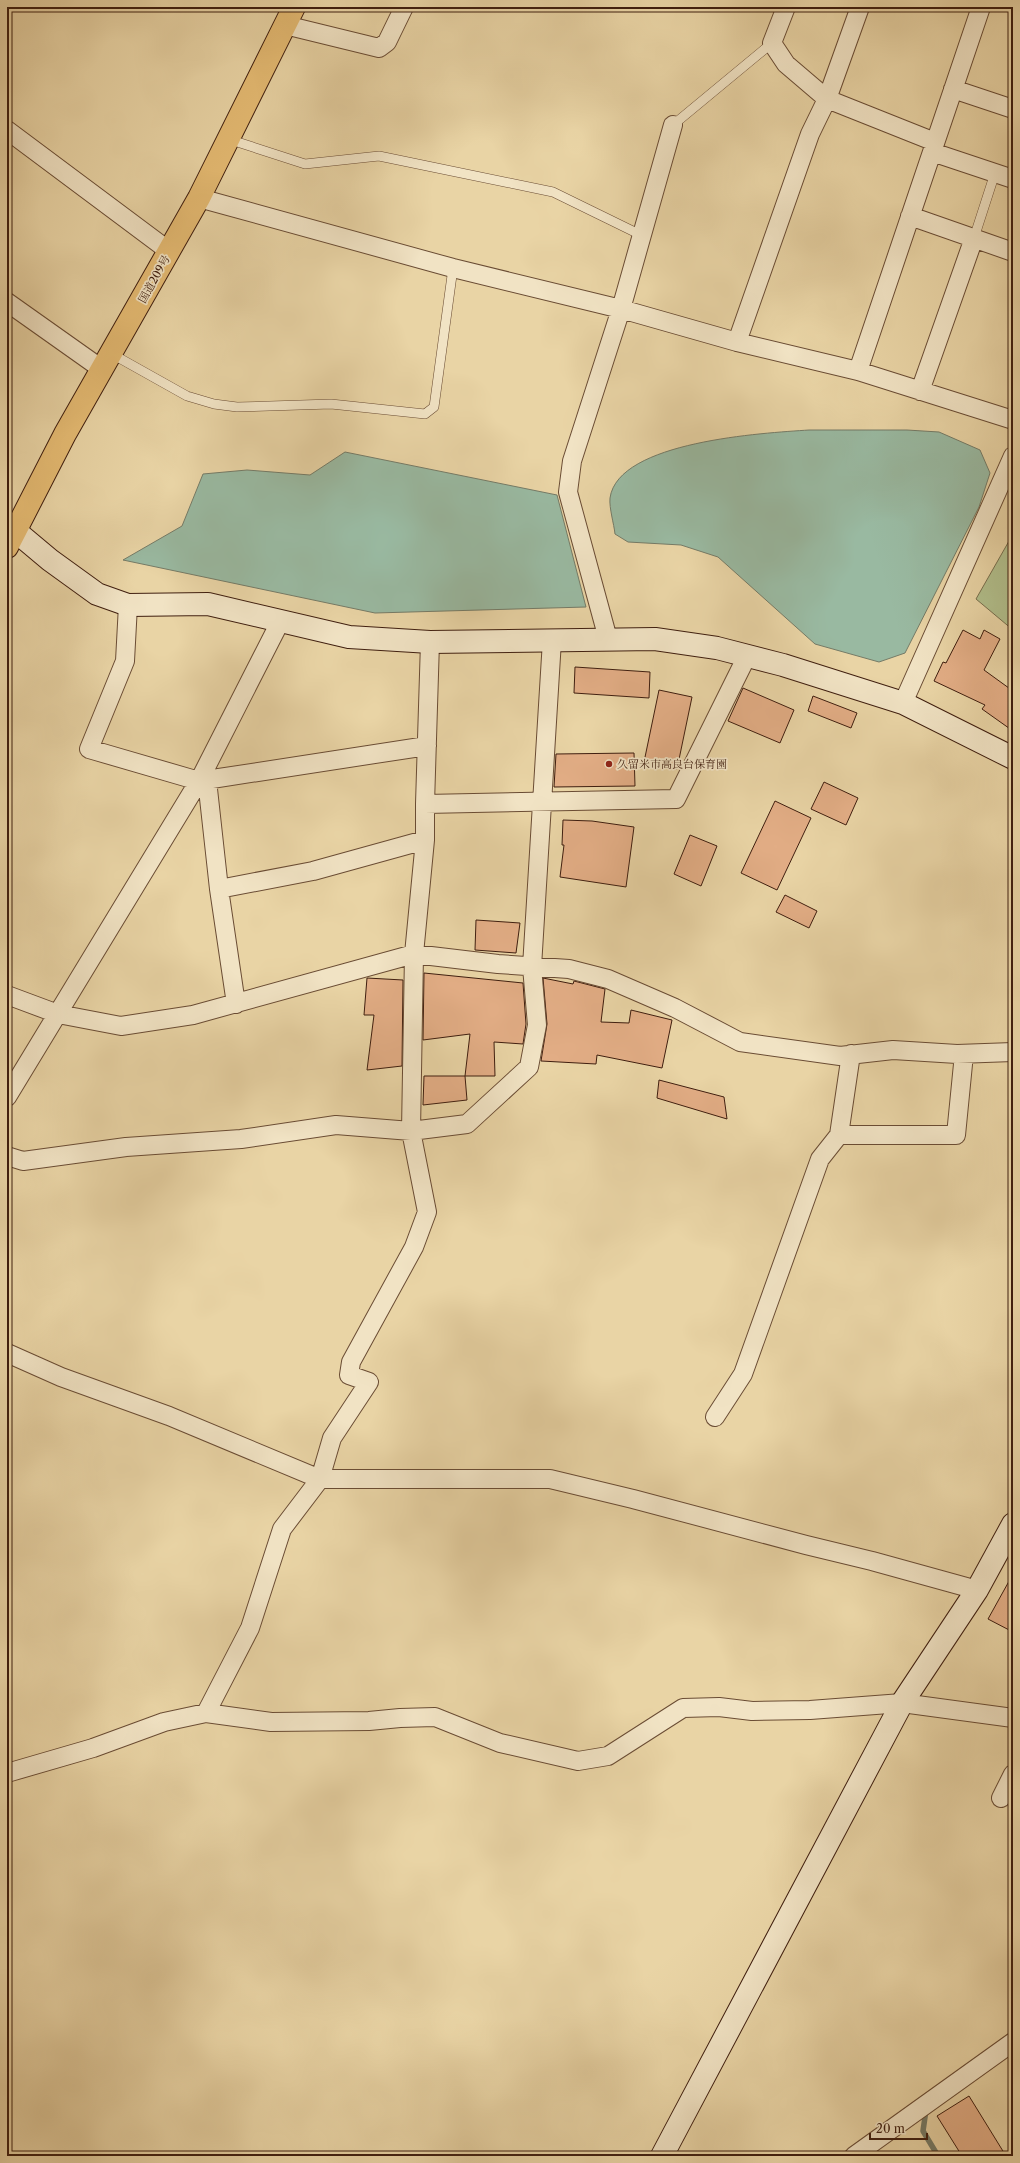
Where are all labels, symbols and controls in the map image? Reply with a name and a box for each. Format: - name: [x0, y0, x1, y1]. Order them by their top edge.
- street label: 国道209号: [135, 253, 173, 305]
- place label: 久留米市高良台保育園: [617, 757, 727, 771]
- marker: 久留米市高良台保育園: [604, 759, 614, 769]
- scale bar: [870, 2115, 927, 2141]
- text: 20 m: [876, 2121, 905, 2136]

